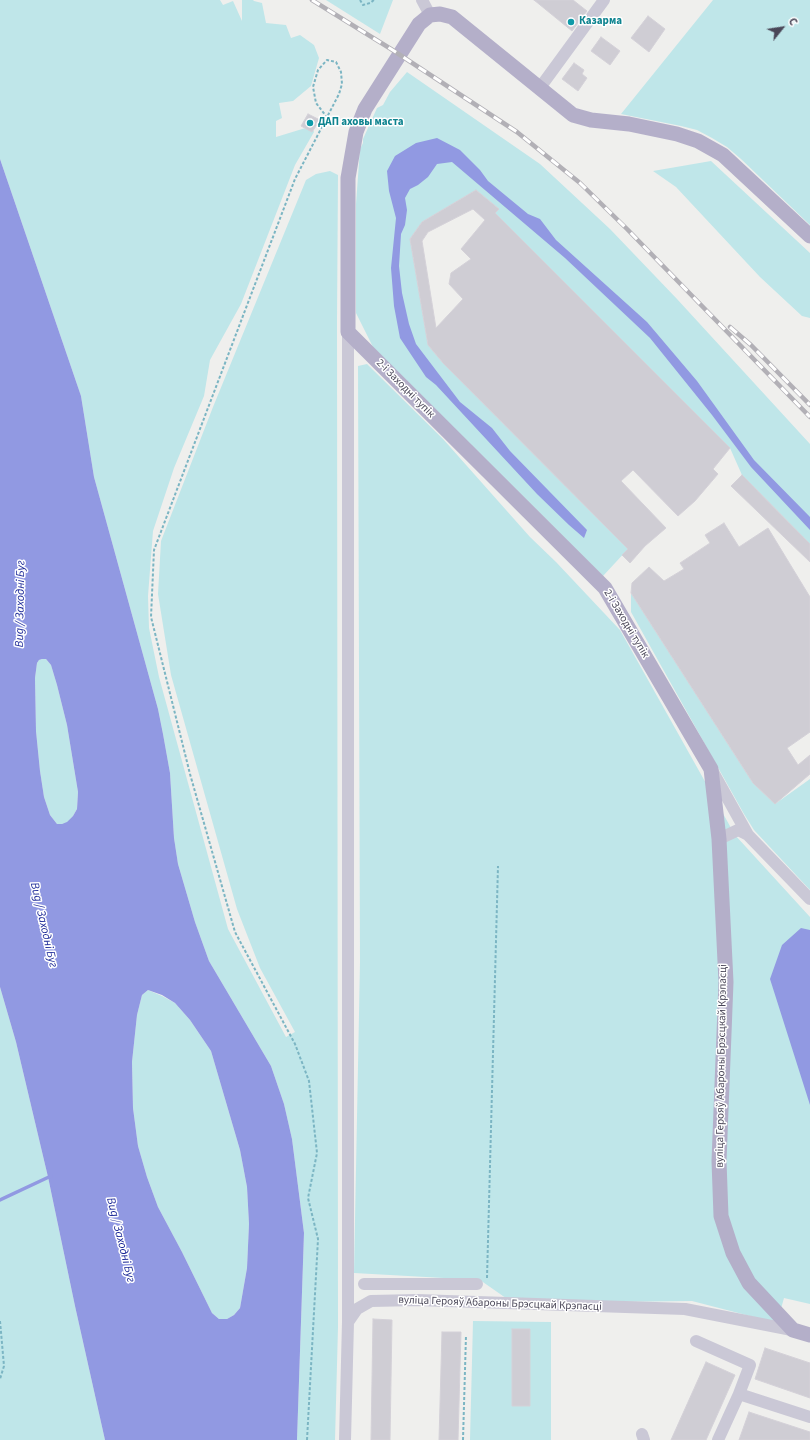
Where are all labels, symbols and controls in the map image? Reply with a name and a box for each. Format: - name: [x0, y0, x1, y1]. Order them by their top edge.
- north arrow: [762, 8, 802, 48]
- place label: Казарма: [579, 15, 622, 29]
- text: С: [785, 15, 801, 28]
- marker: Казарма: [566, 17, 576, 27]
- place label: ДАП аховы маста: [318, 116, 404, 130]
- marker: ДАП аховы маста: [305, 118, 315, 128]
- street label: 2-і Заходні тупік: [373, 357, 437, 421]
- water label: Bug / Заходні Буг: [13, 561, 29, 647]
- street label: 2-і Заходні тупік: [600, 587, 652, 661]
- water label: Bug / Заходні Буг: [26, 881, 60, 969]
- street label: вуліца Герояў Абароны Брэсцкай Крэпасці: [714, 964, 730, 1168]
- water label: Bug / Заходні Буг: [103, 1196, 137, 1284]
- street label: вуліца Герояў Абароны Брэсцкай Крэпасці: [398, 1294, 602, 1314]

